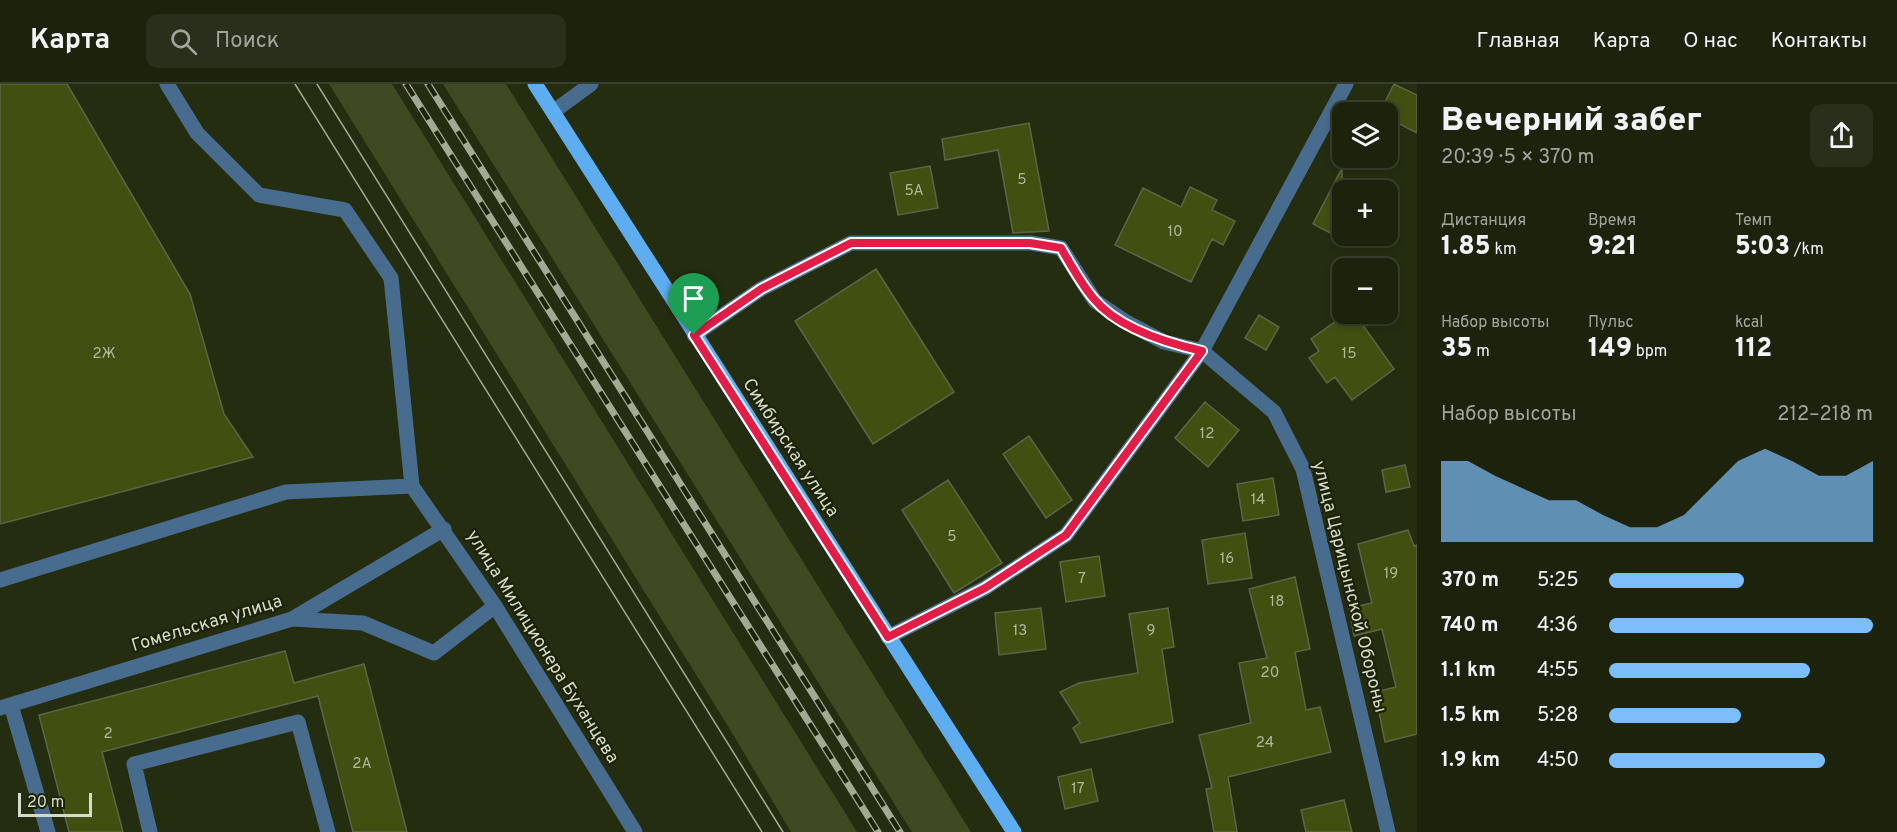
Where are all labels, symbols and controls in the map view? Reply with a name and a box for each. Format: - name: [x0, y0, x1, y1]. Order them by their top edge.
- search box: [146, 14, 566, 68]
- text: Карта: [30, 23, 110, 59]
- icon: search: [167, 25, 200, 58]
- text: Поиск: [215, 28, 279, 55]
- text: Главная: [1476, 28, 1560, 55]
- text: Карта: [1593, 28, 1650, 55]
- text: О нас: [1683, 28, 1738, 55]
- text: Контакты: [1771, 28, 1867, 55]
- text: Вечерний забег: [1441, 101, 1702, 143]
- map controls: [1332, 102, 1398, 324]
- button: layers: [1332, 102, 1398, 168]
- button: share: [1810, 104, 1873, 167]
- text: 20:39 · 5 × 370 m: [1441, 145, 1594, 171]
- house number: 5: [1017, 171, 1027, 190]
- button: +: [1332, 180, 1398, 246]
- house number: 5А: [904, 182, 924, 201]
- text: Дистанция: [1441, 211, 1526, 231]
- text: Время: [1588, 211, 1636, 231]
- text: Темп: [1735, 211, 1772, 231]
- house number: 10: [1167, 223, 1183, 242]
- text: 1.85: [1441, 231, 1491, 264]
- text: 9:21: [1588, 231, 1637, 264]
- text: 5:03: [1735, 231, 1790, 264]
- text: km: [1491, 240, 1517, 260]
- text: /km: [1790, 240, 1824, 260]
- button: −: [1332, 258, 1398, 324]
- pin: [668, 273, 719, 335]
- icon: arrive: [677, 282, 710, 315]
- text: Набор высоты: [1441, 313, 1549, 333]
- text: Пульс: [1588, 313, 1634, 333]
- text: kcal: [1735, 313, 1763, 333]
- text: 35: [1441, 333, 1472, 366]
- text: 149: [1588, 333, 1632, 366]
- text: 112: [1735, 333, 1772, 366]
- text: m: [1472, 342, 1490, 362]
- text: bpm: [1632, 342, 1667, 362]
- house number: 2Ж: [92, 345, 116, 364]
- house number: 15: [1342, 345, 1356, 364]
- street label: Симбирская улица: [737, 374, 843, 522]
- text: Набор высоты: [1441, 402, 1577, 428]
- text: 212–218 m: [1777, 402, 1873, 428]
- house number: 12: [1200, 425, 1214, 444]
- street label: улица Царицынской Обороны: [1307, 459, 1391, 715]
- house number: 14: [1251, 491, 1265, 510]
- street label: улица Милиционера Буханцева: [460, 526, 624, 768]
- house number: 5: [947, 528, 957, 547]
- house number: 16: [1220, 550, 1234, 569]
- house number: 19: [1384, 565, 1398, 584]
- text: 370 m: [1441, 568, 1499, 594]
- text: 5:25: [1537, 568, 1579, 594]
- house number: 7: [1078, 570, 1086, 589]
- street label: Гомельская улица: [129, 590, 285, 658]
- house number: 18: [1270, 593, 1284, 612]
- text: 740 m: [1441, 613, 1499, 639]
- text: 4:36: [1537, 613, 1578, 639]
- house number: 13: [1013, 622, 1027, 641]
- house number: 9: [1147, 622, 1155, 641]
- text: 1.1 km: [1441, 658, 1496, 684]
- text: 4:55: [1537, 658, 1579, 684]
- house number: 20: [1261, 664, 1279, 683]
- text: 1.5 km: [1441, 703, 1500, 729]
- text: 5:28: [1537, 703, 1578, 729]
- house number: 2: [103, 725, 113, 744]
- house number: 24: [1256, 734, 1274, 753]
- text: 1.9 km: [1441, 748, 1500, 774]
- text: 4:50: [1537, 748, 1579, 774]
- house number: 2А: [352, 755, 372, 774]
- house number: 17: [1071, 780, 1085, 799]
- scale bar: [18, 790, 92, 818]
- text: 20 m: [27, 793, 64, 813]

